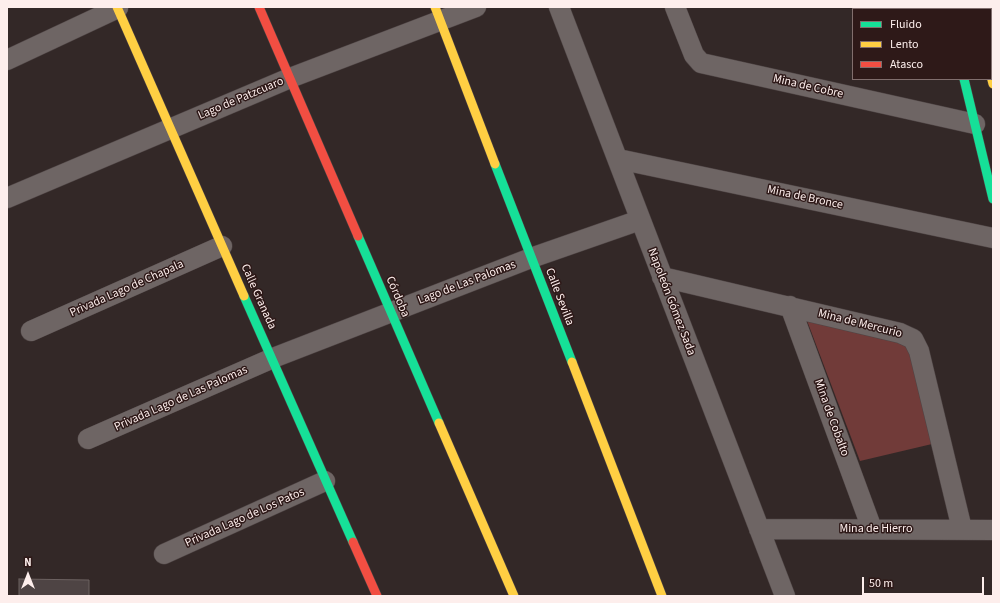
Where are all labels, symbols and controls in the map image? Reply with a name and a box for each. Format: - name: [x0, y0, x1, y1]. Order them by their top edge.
- legend: [852, 8, 992, 80]
- text: Fluido: [890, 16, 922, 33]
- text: Lento: [890, 36, 919, 53]
- text: Atasco: [890, 56, 923, 73]
- street label: Mina de Cobre: [771, 72, 845, 102]
- street label: Lago de Patzcuaro: [196, 75, 286, 123]
- street label: Mina de Bronce: [766, 183, 844, 213]
- street label: Napoleón Gómez Sada: [644, 246, 698, 358]
- street label: Privada Lago de Chapala: [68, 257, 186, 321]
- street label: Lago de Las Palomas: [416, 258, 518, 308]
- street label: Calle Granada: [237, 262, 279, 332]
- street label: Calle Sevilla: [541, 266, 577, 328]
- street label: Córdoba: [382, 274, 412, 320]
- street label: Mina de Mercurio: [817, 307, 903, 341]
- street label: Privada Lago de Las Palomas: [112, 363, 250, 435]
- street label: Mina de Cobalto: [810, 377, 852, 459]
- street label: Privada Lago de Los Patos: [183, 485, 307, 551]
- street label: Mina de Hierro: [839, 522, 913, 536]
- north arrow: [8, 555, 48, 595]
- text: N: [24, 555, 32, 570]
- scale bar: [864, 569, 986, 595]
- text: 50 m: [869, 575, 893, 592]

